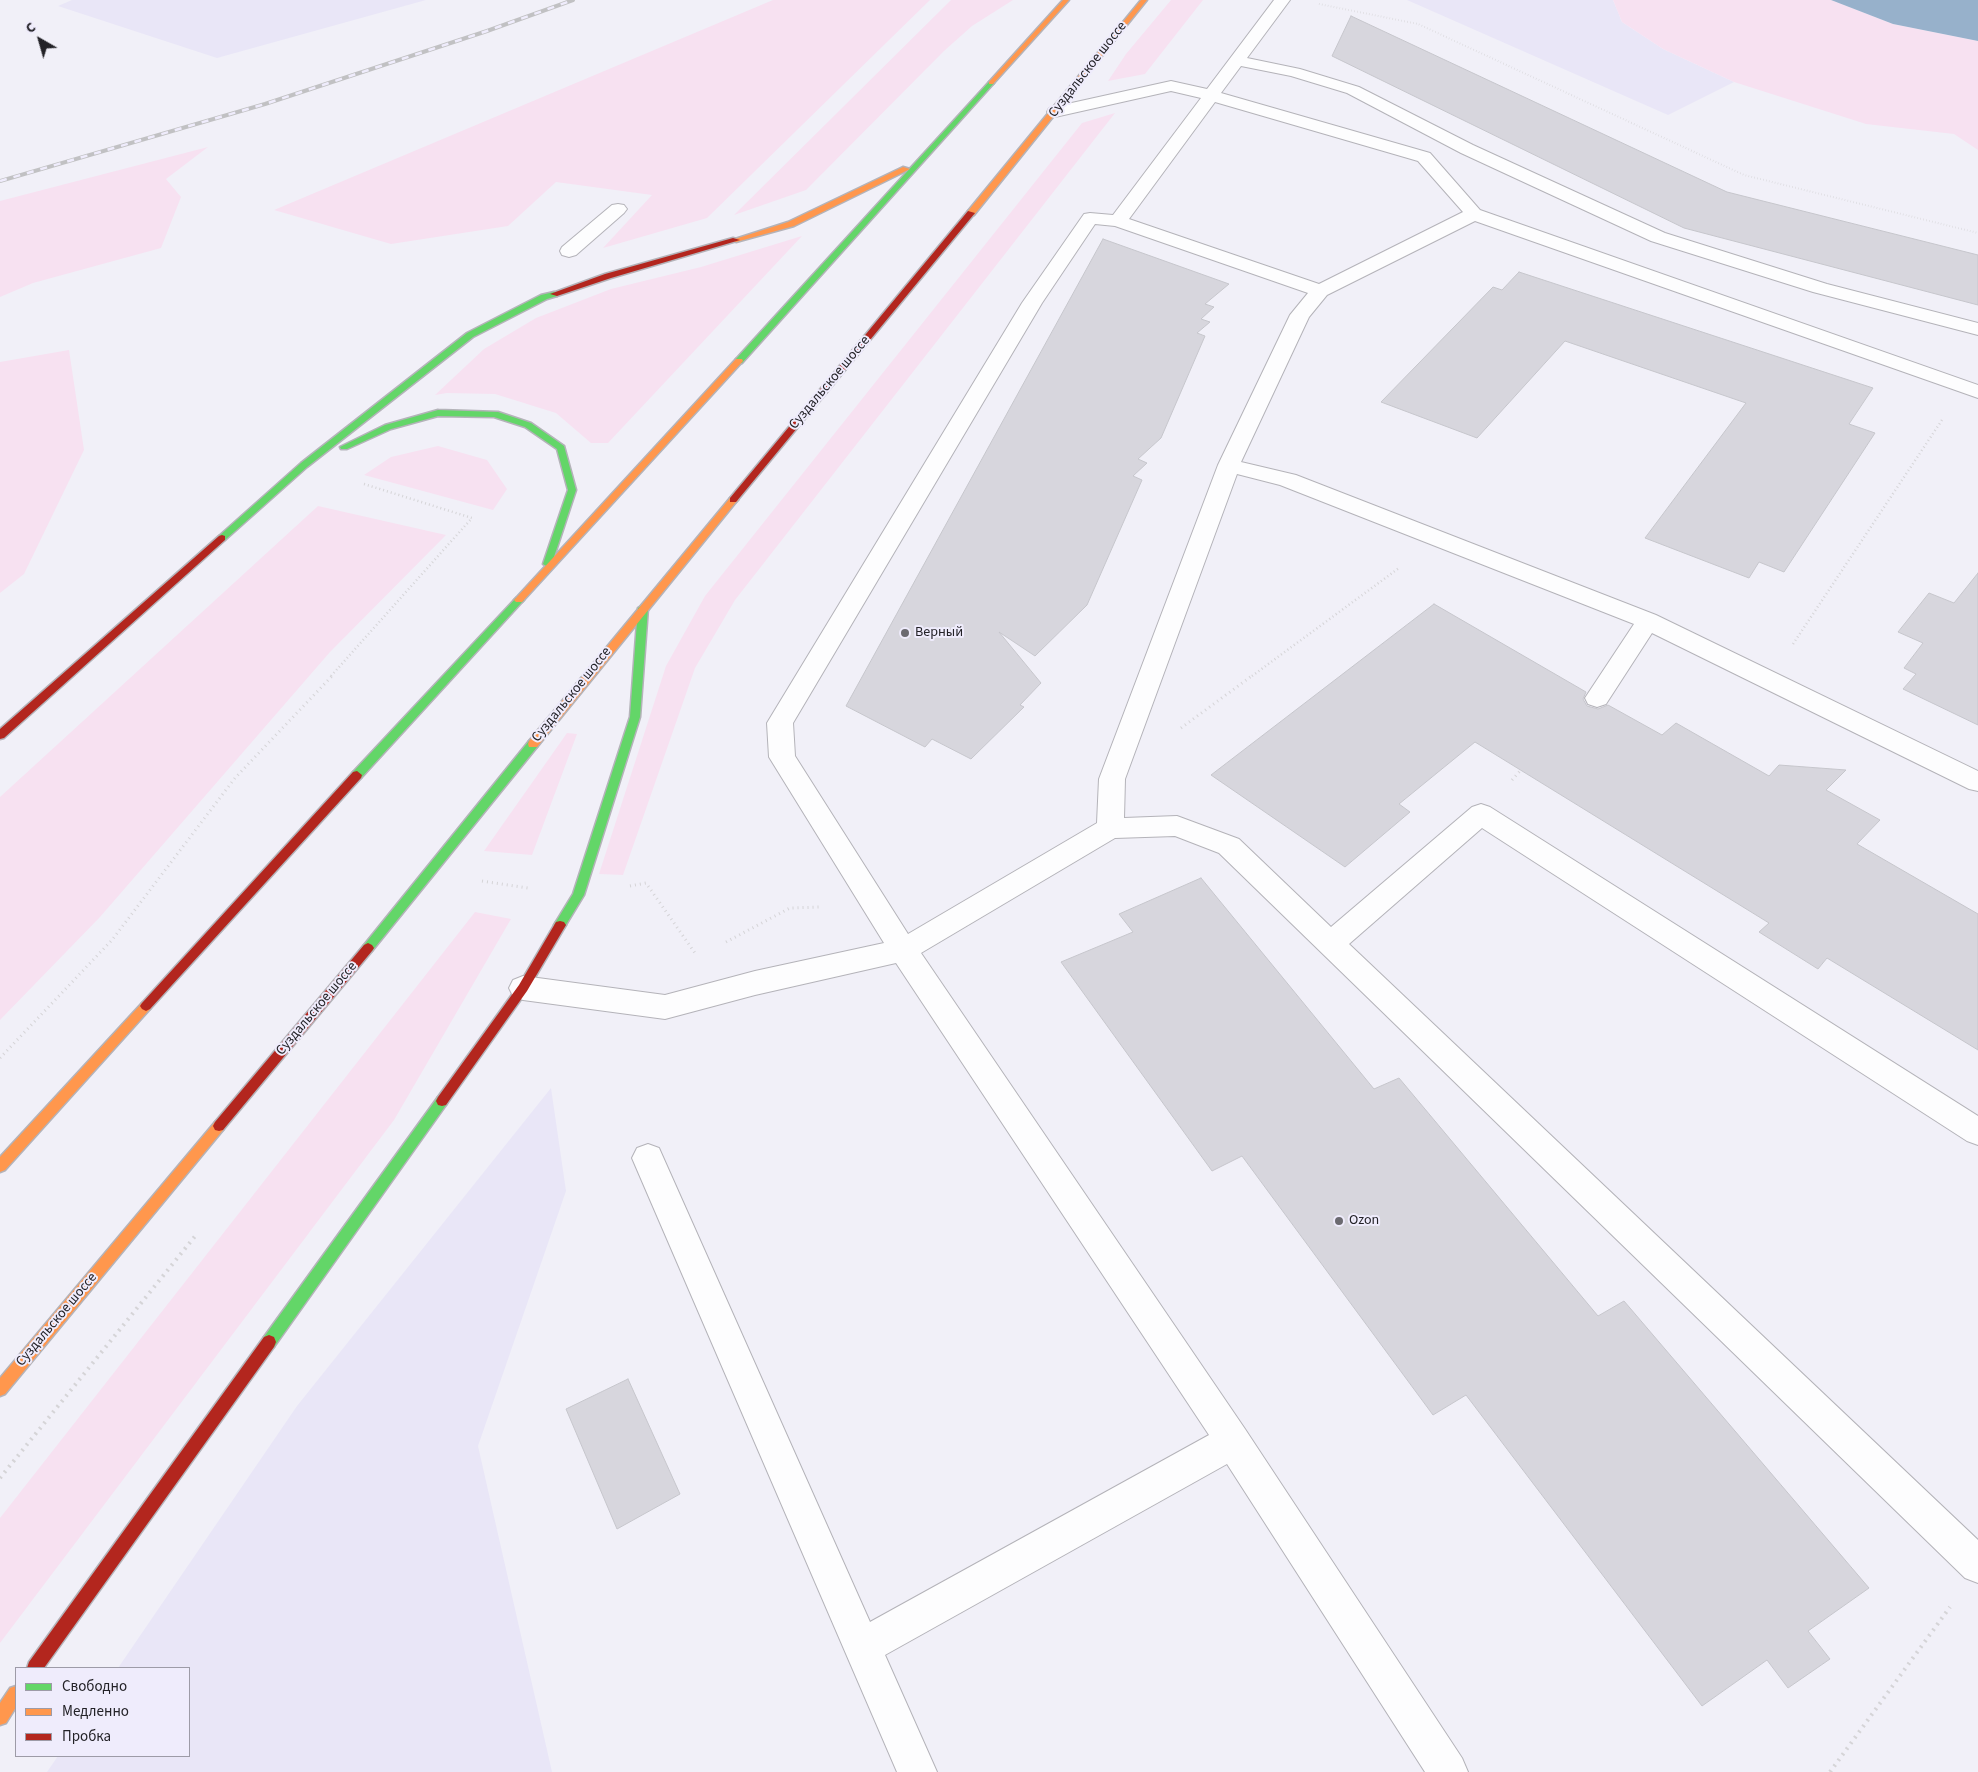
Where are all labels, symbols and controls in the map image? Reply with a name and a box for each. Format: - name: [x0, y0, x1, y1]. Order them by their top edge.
- north arrow: [15, 15, 65, 65]
- text: С: [21, 18, 40, 39]
- street label: Суздальское шоссе: [1045, 19, 1131, 121]
- street label: Суздальское шоссе: [786, 333, 874, 433]
- place label: Верный: [915, 625, 963, 641]
- marker: Верный: [899, 627, 911, 639]
- street label: Суздальское шоссе: [529, 644, 615, 746]
- street label: Суздальское шоссе: [273, 959, 361, 1059]
- place label: Ozon: [1349, 1213, 1379, 1229]
- marker: Ozon: [1333, 1215, 1345, 1227]
- street label: Суздальское шоссе: [13, 1270, 101, 1370]
- legend: [15, 1667, 190, 1757]
- text: Свободно: [62, 1676, 127, 1697]
- text: Медленно: [62, 1701, 129, 1722]
- text: Пробка: [62, 1726, 111, 1747]

